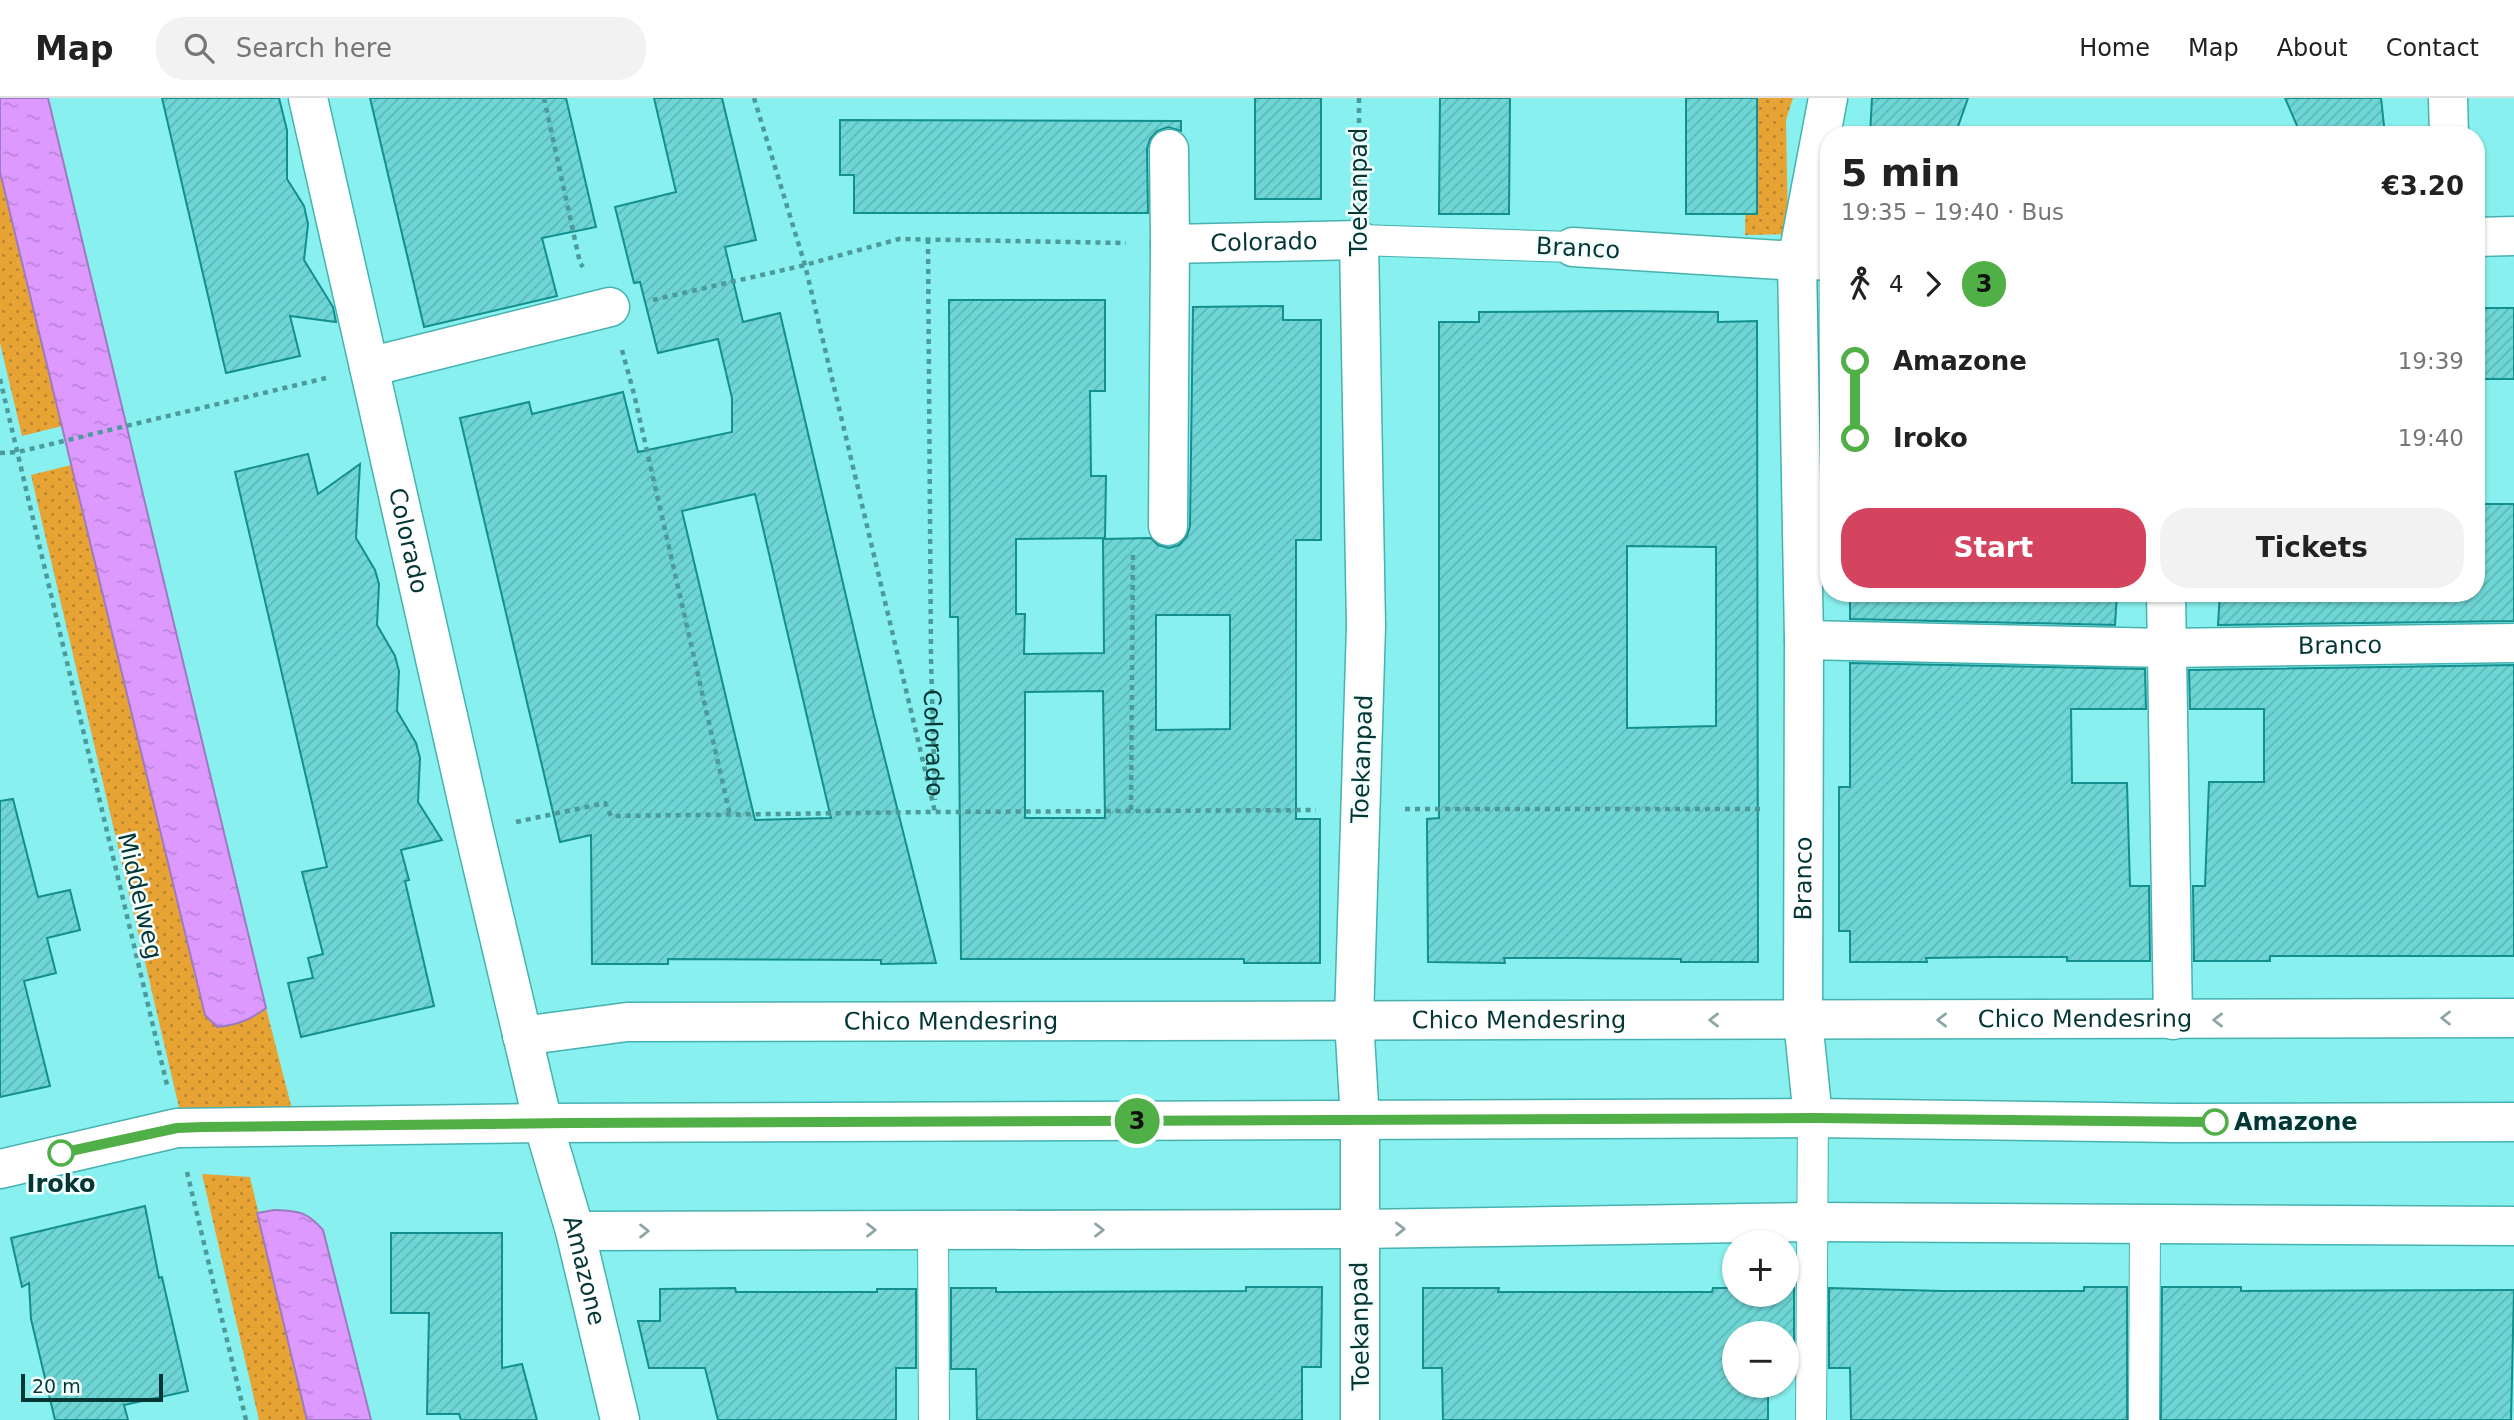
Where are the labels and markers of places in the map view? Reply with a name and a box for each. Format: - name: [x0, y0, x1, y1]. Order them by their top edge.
- place label: Amazone: [2234, 1108, 2358, 1136]
- marker: Amazone: [2202, 1109, 2228, 1135]
- marker: Iroko: [48, 1140, 74, 1166]
- place label: Iroko: [26, 1170, 96, 1198]

